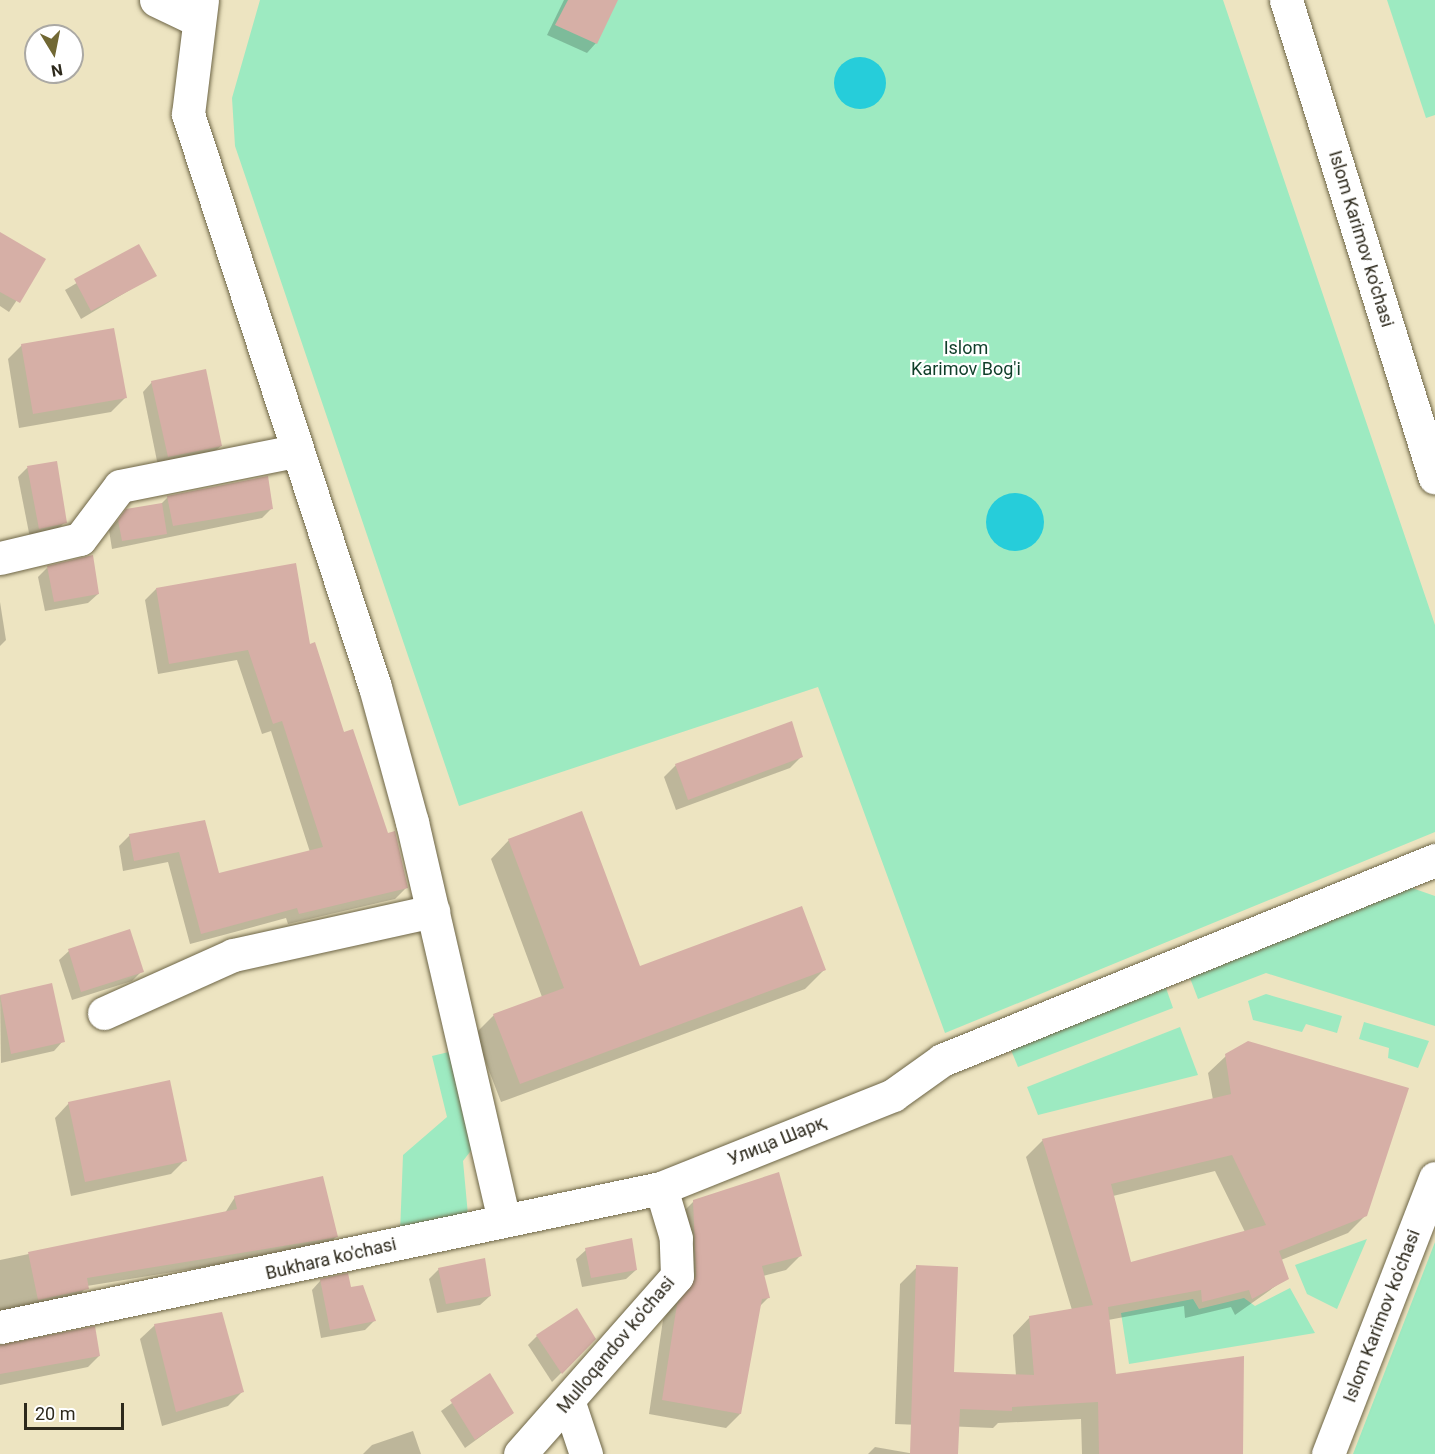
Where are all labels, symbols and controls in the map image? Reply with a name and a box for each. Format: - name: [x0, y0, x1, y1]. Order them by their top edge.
- north arrow: [24, 24, 84, 84]
- text: N: [50, 60, 64, 81]
- street label: Islom Karimov ko'chasi: [1324, 148, 1398, 330]
- park label: Islom Karimov Bog'i: [911, 338, 1021, 380]
- street label: Улица Шарқ: [725, 1112, 829, 1170]
- street label: Islom Karimov ko'chasi: [1339, 1227, 1425, 1405]
- street label: Bukhara ko'chasi: [263, 1233, 399, 1285]
- street label: Mulloqandov ko'chasi: [553, 1272, 679, 1418]
- scale bar: [27, 1391, 128, 1429]
- text: 20 m: [35, 1403, 75, 1424]

